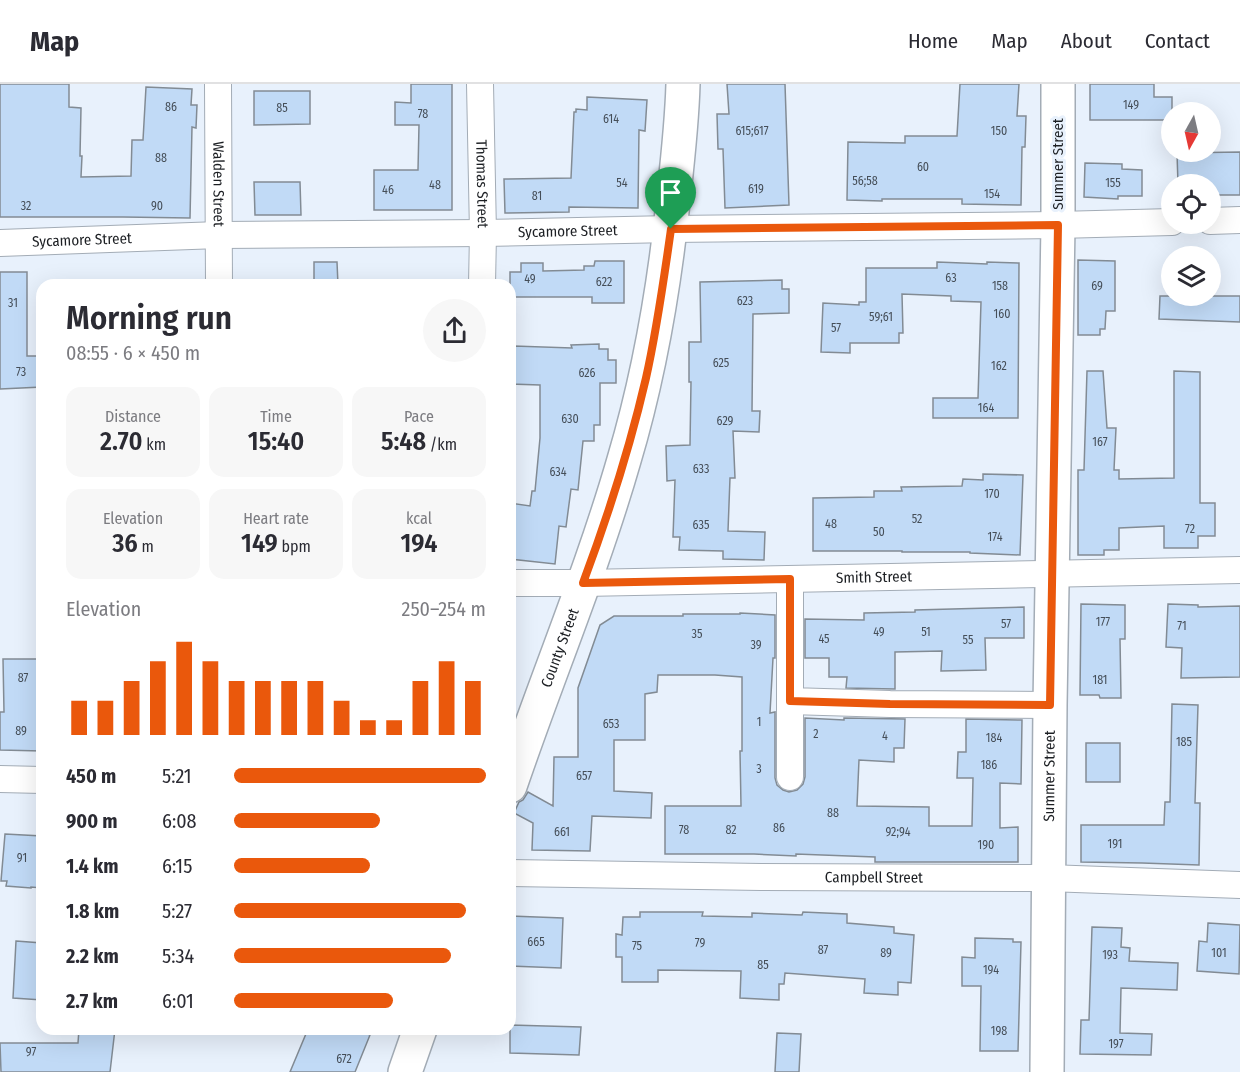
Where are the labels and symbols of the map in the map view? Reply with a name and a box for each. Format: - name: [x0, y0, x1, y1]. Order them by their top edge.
- house number: 149: [1123, 98, 1139, 112]
- house number: 86: [165, 100, 177, 114]
- house number: 85: [276, 101, 288, 115]
- north arrow: [1161, 102, 1221, 162]
- house number: 78: [418, 107, 428, 121]
- house number: 614: [603, 112, 619, 126]
- street label: Summer Street: [1049, 118, 1067, 210]
- house number: 615;617: [735, 124, 769, 138]
- house number: 150: [991, 124, 1007, 138]
- street label: Thomas Street: [472, 140, 492, 228]
- street label: Walden Street: [209, 141, 228, 227]
- house number: 88: [155, 151, 167, 165]
- house number: 60: [917, 160, 929, 174]
- pin: [645, 167, 696, 229]
- house number: 56;58: [852, 174, 878, 188]
- house number: 54: [616, 176, 628, 190]
- house number: 155: [1105, 176, 1121, 190]
- house number: 48: [429, 178, 441, 192]
- house number: 619: [748, 182, 764, 196]
- house number: 46: [382, 183, 394, 197]
- house number: 154: [984, 187, 1000, 201]
- house number: 81: [532, 189, 542, 203]
- house number: 32: [21, 199, 31, 213]
- house number: 90: [151, 199, 163, 213]
- street label: Sycamore Street: [518, 221, 618, 241]
- street label: Sycamore Street: [32, 229, 132, 251]
- house number: 63: [945, 271, 957, 285]
- house number: 49: [524, 272, 536, 286]
- house number: 622: [596, 275, 612, 289]
- house number: 158: [992, 279, 1008, 293]
- house number: 69: [1091, 279, 1103, 293]
- house number: 623: [737, 294, 753, 308]
- house number: 31: [8, 296, 18, 310]
- house number: 160: [994, 307, 1010, 321]
- house number: 59;61: [869, 310, 893, 324]
- house number: 57: [831, 321, 841, 335]
- house number: 625: [713, 356, 730, 370]
- house number: 162: [991, 359, 1007, 373]
- house number: 73: [16, 365, 26, 379]
- house number: 626: [578, 366, 596, 380]
- house number: 164: [978, 401, 994, 415]
- house number: 630: [561, 412, 579, 426]
- house number: 629: [717, 414, 734, 428]
- house number: 167: [1092, 435, 1108, 449]
- house number: 633: [693, 462, 709, 476]
- house number: 634: [549, 465, 567, 479]
- house number: 170: [984, 487, 1000, 501]
- house number: 52: [912, 512, 922, 526]
- house number: 48: [825, 517, 837, 531]
- house number: 635: [693, 518, 710, 532]
- house number: 72: [1185, 522, 1195, 536]
- house number: 50: [873, 525, 885, 539]
- house number: 174: [988, 530, 1003, 544]
- street label: Smith Street: [836, 567, 912, 587]
- street label: County Street: [537, 606, 583, 690]
- house number: 177: [1096, 615, 1110, 629]
- house number: 57: [1001, 617, 1011, 631]
- house number: 71: [1177, 619, 1187, 633]
- house number: 49: [873, 625, 885, 639]
- house number: 51: [921, 625, 931, 639]
- house number: 35: [692, 627, 703, 641]
- house number: 45: [818, 632, 830, 646]
- house number: 55: [963, 633, 974, 647]
- house number: 39: [750, 638, 762, 652]
- house number: 87: [18, 671, 28, 685]
- house number: 181: [1092, 673, 1108, 687]
- house number: 1: [757, 715, 761, 729]
- house number: 653: [603, 717, 619, 731]
- house number: 89: [15, 724, 27, 738]
- house number: 2: [813, 727, 819, 741]
- house number: 4: [882, 729, 888, 743]
- street label: Summer Street: [1040, 730, 1059, 822]
- house number: 184: [986, 731, 1002, 745]
- house number: 185: [1176, 735, 1193, 749]
- house number: 186: [981, 758, 997, 772]
- house number: 3: [756, 762, 762, 776]
- house number: 657: [576, 769, 592, 783]
- house number: 88: [827, 806, 839, 820]
- house number: 86: [773, 821, 785, 835]
- house number: 78: [679, 823, 689, 837]
- house number: 82: [725, 823, 737, 837]
- house number: 661: [554, 825, 570, 839]
- house number: 92;94: [885, 825, 911, 839]
- house number: 191: [1108, 837, 1123, 851]
- house number: 190: [978, 838, 994, 852]
- house number: 91: [17, 851, 27, 865]
- street label: Campbell Street: [825, 868, 923, 887]
- house number: 665: [527, 935, 545, 949]
- house number: 79: [695, 936, 705, 950]
- house number: 75: [632, 939, 643, 953]
- house number: 87: [818, 943, 828, 957]
- house number: 89: [880, 946, 892, 960]
- house number: 101: [1211, 946, 1227, 960]
- house number: 193: [1102, 948, 1118, 962]
- house number: 85: [757, 958, 769, 972]
- house number: 194: [983, 963, 999, 977]
- house number: 198: [991, 1024, 1007, 1038]
- house number: 197: [1108, 1037, 1124, 1051]
- house number: 97: [26, 1045, 36, 1059]
- house number: 672: [336, 1052, 352, 1066]

